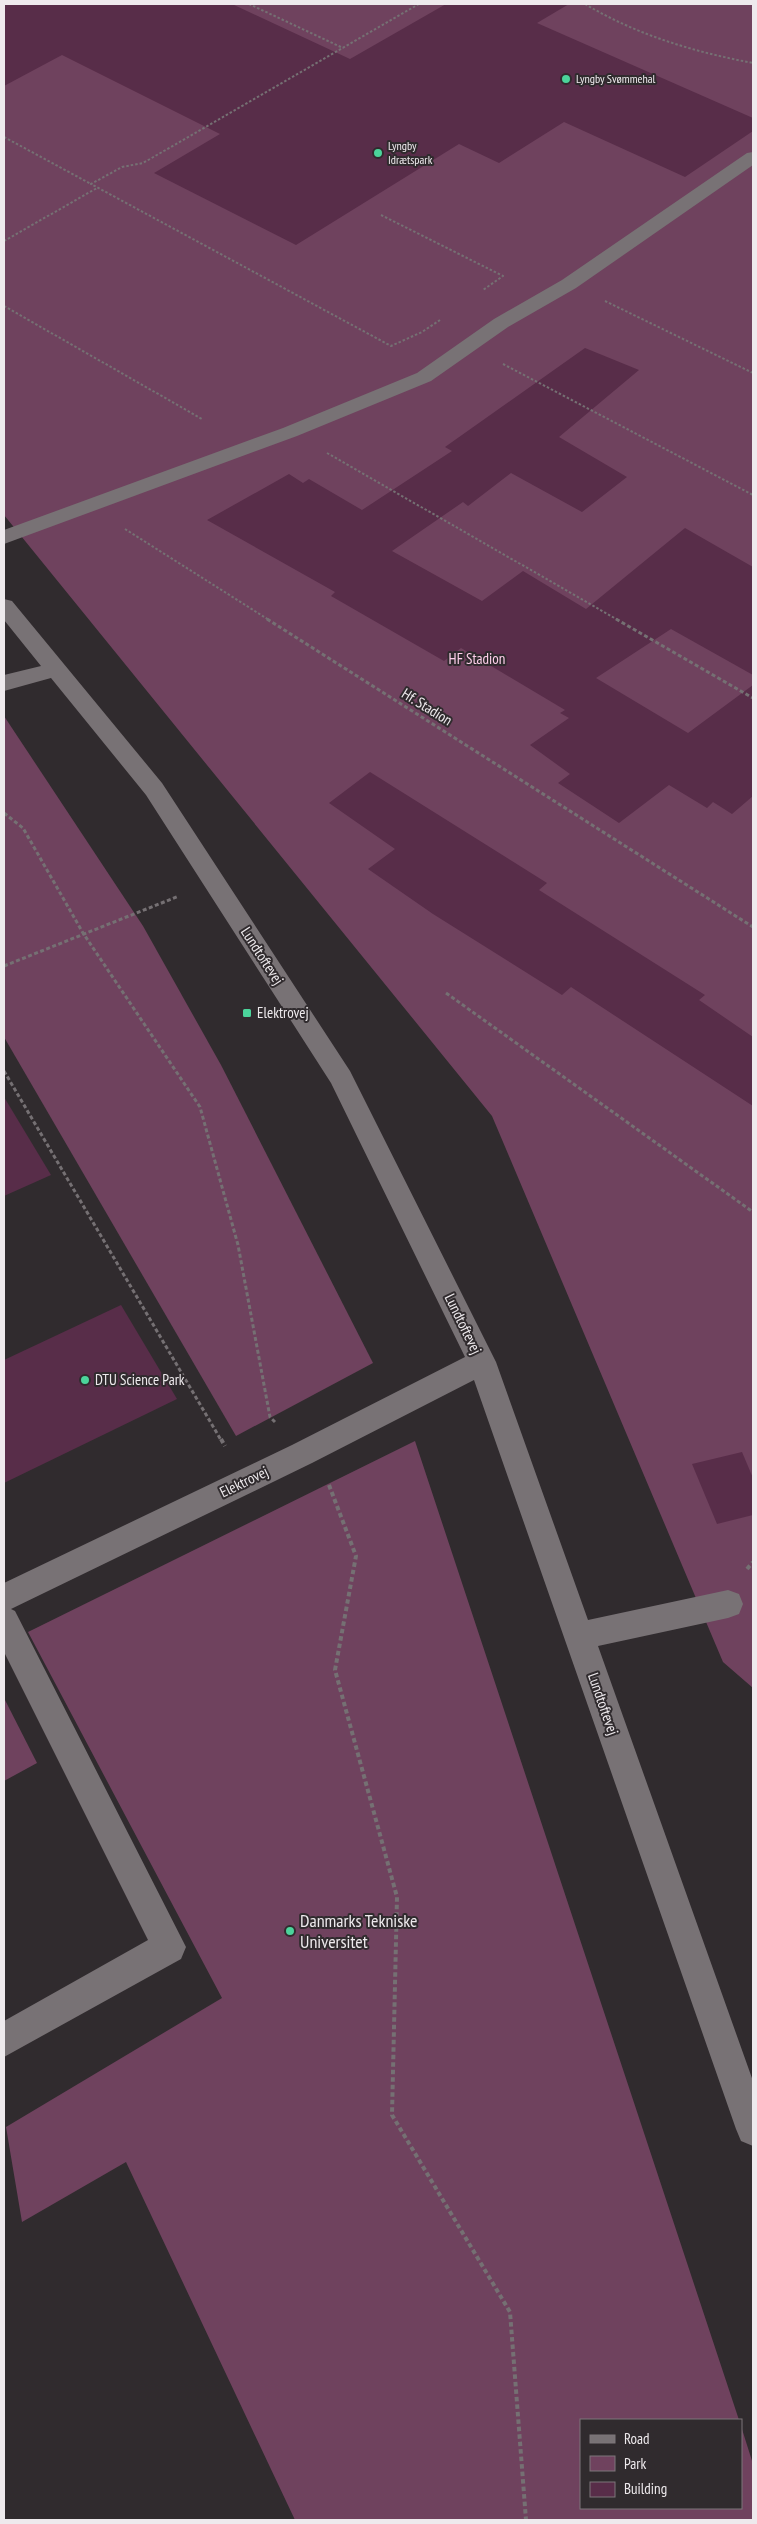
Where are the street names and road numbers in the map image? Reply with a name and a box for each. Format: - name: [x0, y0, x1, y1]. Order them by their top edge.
- street label: Hf. Stadion: [398, 684, 456, 729]
- street label: Lundtoftevej: [237, 923, 288, 988]
- street label: Lundtoftevej: [441, 1290, 486, 1357]
- street label: Elektrovej: [216, 1462, 271, 1501]
- street label: Lundtoftevej: [584, 1670, 623, 1738]

